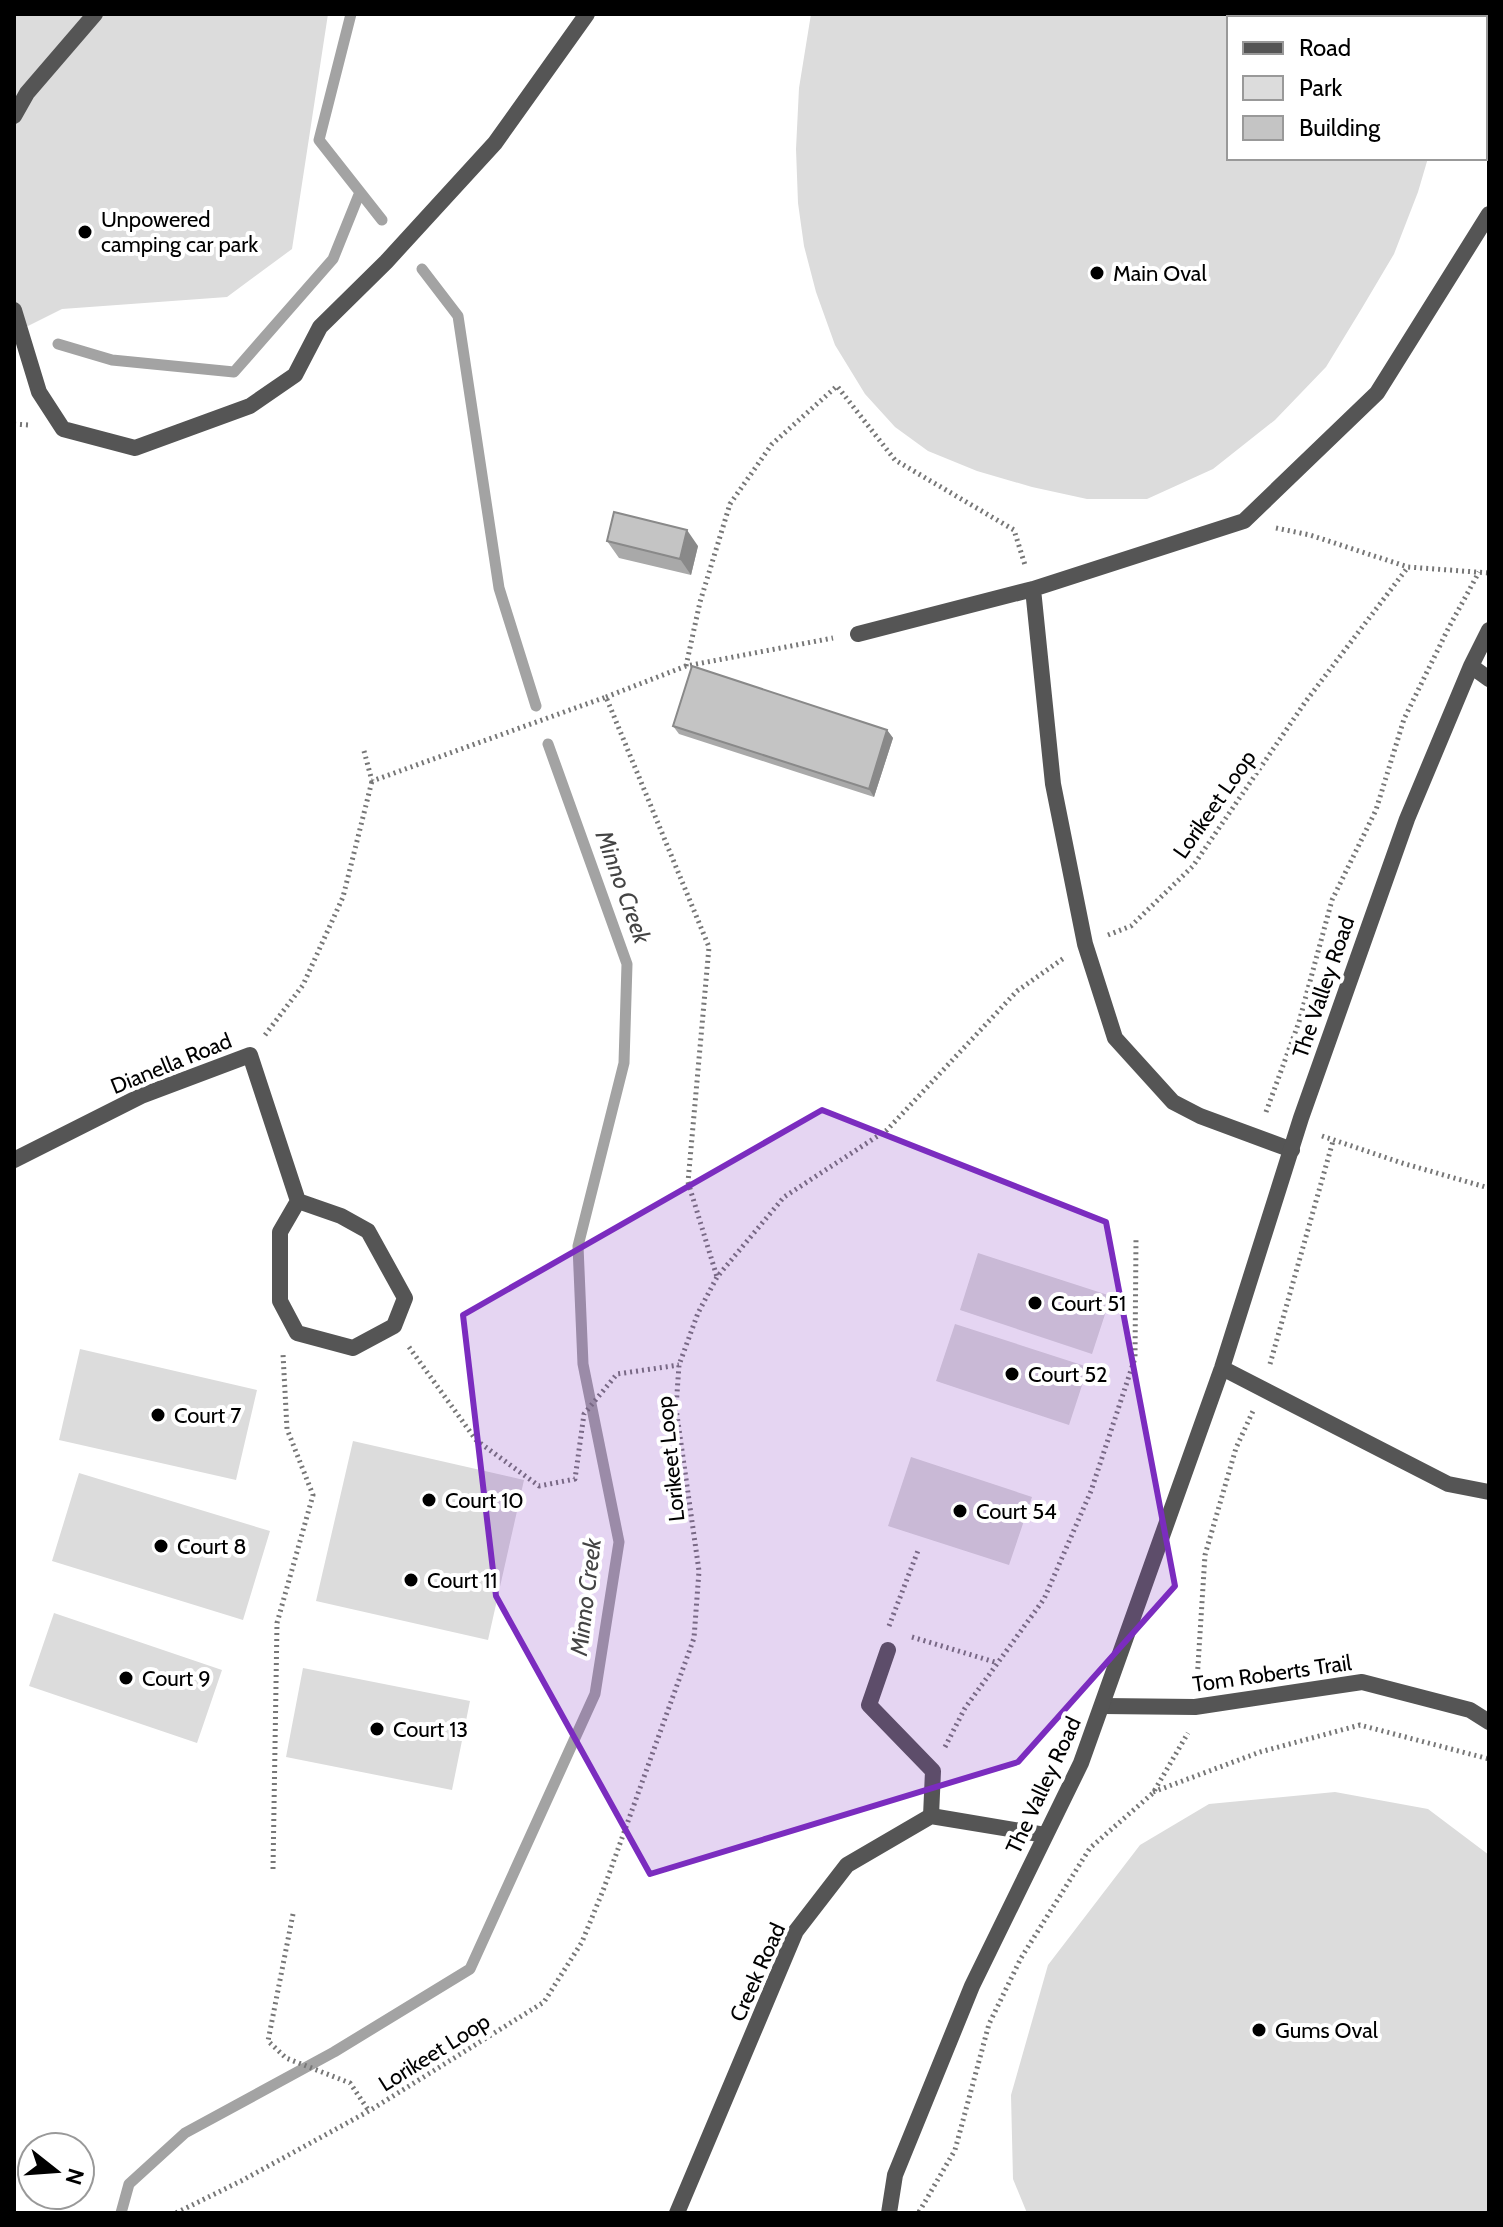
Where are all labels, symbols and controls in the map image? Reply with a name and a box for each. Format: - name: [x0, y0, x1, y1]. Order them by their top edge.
- legend: [1227, 16, 1487, 160]
- text: Road: [1299, 33, 1351, 62]
- text: Park: [1299, 73, 1342, 102]
- text: Building: [1299, 113, 1381, 142]
- place label: Unpowered camping car park: [101, 206, 258, 258]
- marker: Unpowered camping car park: [76, 223, 94, 241]
- place label: Main Oval: [1113, 260, 1207, 287]
- marker: Main Oval: [1088, 264, 1106, 282]
- street label: Lorikeet Loop: [1167, 745, 1262, 864]
- water label: Minno Creek: [589, 826, 657, 948]
- street label: The Valley Road: [1287, 913, 1360, 1062]
- street label: Dianella Road: [107, 1027, 236, 1100]
- place label: Court 51: [1051, 1290, 1126, 1317]
- marker: Court 51: [1026, 1294, 1044, 1312]
- place label: Court 52: [1028, 1361, 1108, 1388]
- marker: Court 52: [1003, 1365, 1021, 1383]
- street label: Lorikeet Loop: [650, 1395, 691, 1523]
- place label: Court 7: [174, 1402, 241, 1429]
- marker: Court 7: [149, 1406, 167, 1424]
- place label: Court 10: [445, 1487, 524, 1514]
- marker: Court 10: [420, 1491, 438, 1509]
- place label: Court 54: [976, 1498, 1057, 1525]
- marker: Court 54: [951, 1502, 969, 1520]
- place label: Court 8: [177, 1533, 247, 1560]
- water label: Minno Creek: [564, 1536, 607, 1658]
- marker: Court 8: [152, 1537, 170, 1555]
- place label: Court 11: [427, 1567, 498, 1594]
- marker: Court 11: [402, 1571, 420, 1589]
- street label: Tom Roberts Trail: [1191, 1649, 1354, 1698]
- place label: Court 9: [142, 1665, 211, 1692]
- marker: Court 9: [117, 1669, 135, 1687]
- street label: The Valley Road: [1000, 1712, 1087, 1858]
- place label: Court 13: [393, 1716, 468, 1743]
- marker: Court 13: [368, 1720, 386, 1738]
- street label: Creek Road: [724, 1919, 791, 2026]
- street label: Lorikeet Loop: [374, 2008, 495, 2097]
- place label: Gums Oval: [1275, 2017, 1379, 2044]
- marker: Gums Oval: [1250, 2021, 1268, 2039]
- north arrow: [16, 2131, 96, 2211]
- text: N: [59, 2165, 90, 2188]

